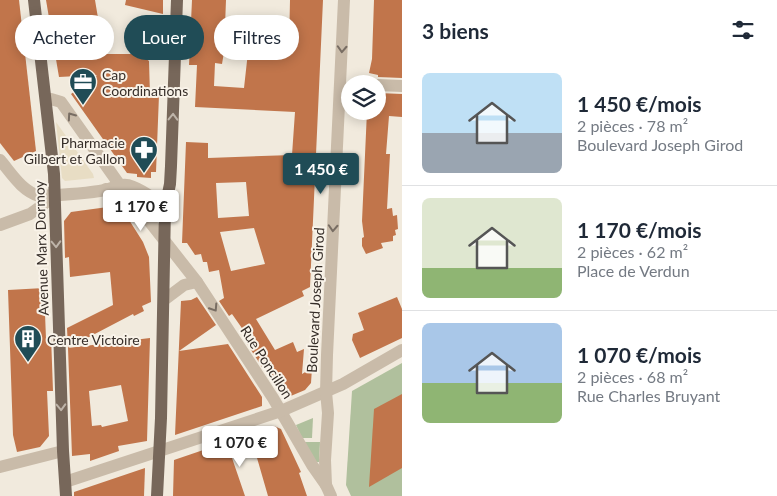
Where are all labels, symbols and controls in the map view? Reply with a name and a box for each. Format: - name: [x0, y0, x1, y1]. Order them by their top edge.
- chip: Acheter: [15, 15, 114, 60]
- chip: Louer: [124, 15, 204, 60]
- chip: Filtres: [214, 15, 299, 60]
- icon: filters: [729, 16, 757, 44]
- text: 3 biens: [422, 18, 489, 43]
- one-way arrow: [337, 45, 347, 53]
- place label: Cap Coordinations: [102, 66, 188, 99]
- office icon: Cap Coordinations: [68, 67, 98, 106]
- map controls: [341, 75, 386, 120]
- button: layers: [341, 75, 386, 120]
- text: 1 450 €/mois: [577, 91, 702, 116]
- icon: home: [462, 93, 522, 153]
- one-way arrow: [68, 112, 77, 122]
- one-way arrow: [167, 113, 178, 121]
- text: 2 pièces · 78 m²: [577, 116, 688, 135]
- place label: Pharmacie Gilbert et Gallon: [24, 134, 125, 167]
- pharmacy icon: Pharmacie Gilbert et Gallon: [129, 135, 159, 174]
- text: Boulevard Joseph Girod: [577, 135, 743, 154]
- pin: 1 450 €: [275, 152, 367, 195]
- text: 1 450 €: [294, 159, 348, 178]
- street label: Avenue Marx Dormoy: [30, 179, 52, 316]
- pin: 1 170 €: [95, 190, 187, 232]
- text: 1 170 €: [114, 196, 168, 215]
- text: 1 170 €/mois: [577, 217, 702, 242]
- icon: home: [462, 218, 522, 278]
- one-way arrow: [328, 225, 339, 233]
- street label: Boulevard Joseph Girod: [303, 227, 327, 373]
- one-way arrow: [51, 241, 62, 249]
- text: 2 pièces · 62 m²: [577, 242, 688, 261]
- text: Place de Verdun: [577, 261, 690, 280]
- one-way arrow: [208, 302, 217, 312]
- street label: Rue Poncillon: [237, 322, 297, 402]
- building icon: Centre Victoire: [13, 324, 43, 363]
- place label: Centre Victoire: [47, 331, 140, 348]
- text: 1 070 €/mois: [577, 342, 702, 367]
- icon: home: [462, 343, 522, 403]
- text: 2 pièces · 68 m²: [577, 367, 688, 386]
- text: Rue Charles Bruyant: [577, 386, 720, 405]
- one-way arrow: [56, 403, 67, 411]
- pin: 1 070 €: [194, 426, 286, 468]
- text: 1 070 €: [213, 432, 267, 451]

